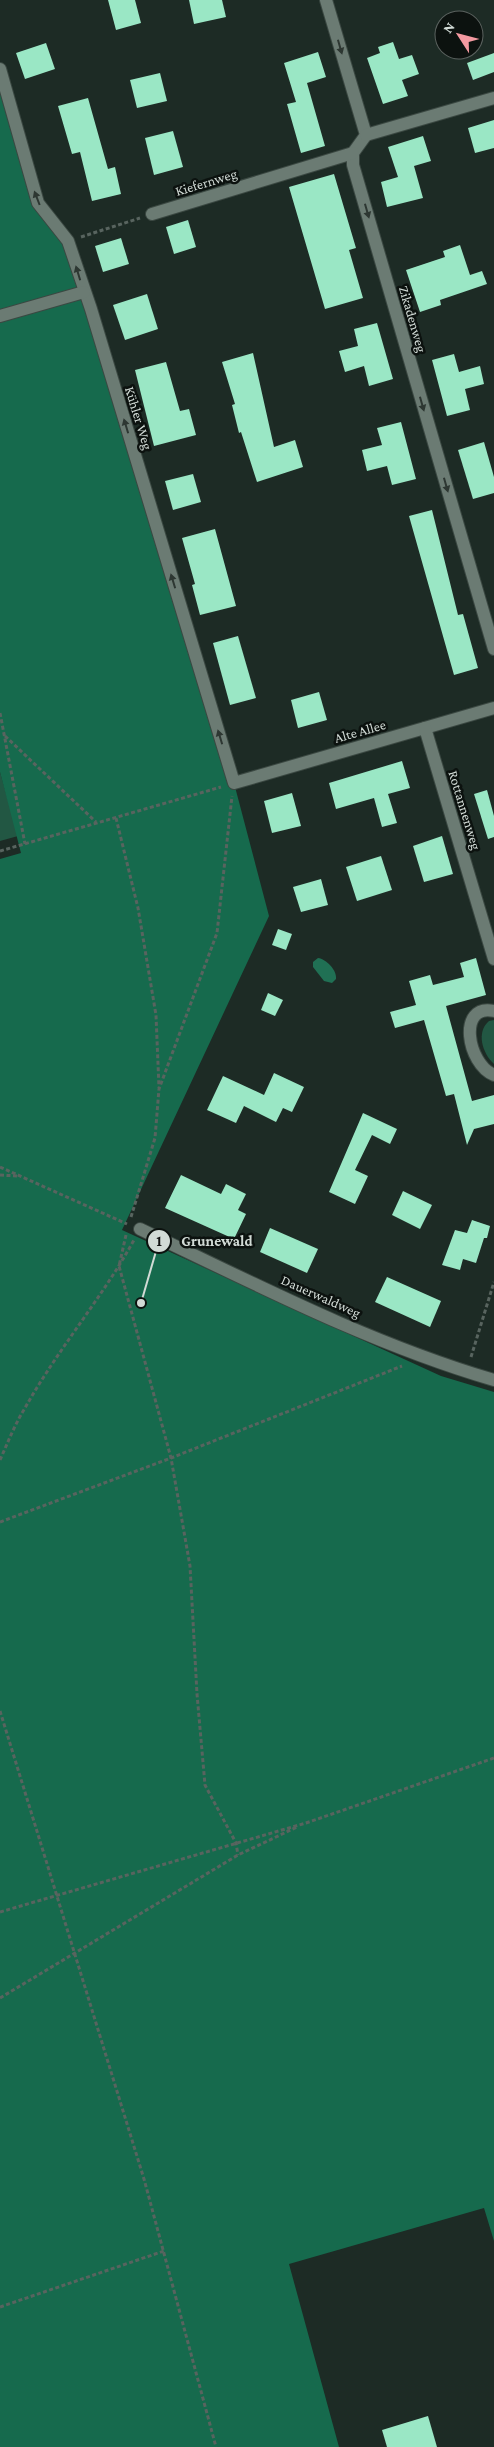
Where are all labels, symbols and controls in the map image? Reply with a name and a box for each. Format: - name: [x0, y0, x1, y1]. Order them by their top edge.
- north arrow: [434, 10, 484, 60]
- text: N: [439, 18, 458, 36]
- one-way arrow: [336, 39, 344, 54]
- street label: Kiefernweg: [173, 165, 239, 199]
- one-way arrow: [33, 190, 41, 205]
- one-way arrow: [363, 204, 371, 219]
- one-way arrow: [74, 265, 82, 280]
- street label: Zikadenweg: [396, 284, 430, 354]
- street label: Kühler Weg: [122, 384, 156, 452]
- one-way arrow: [419, 396, 427, 411]
- one-way arrow: [121, 418, 129, 433]
- one-way arrow: [443, 478, 451, 493]
- one-way arrow: [168, 574, 176, 589]
- street label: Alte Allee: [333, 716, 387, 746]
- one-way arrow: [215, 729, 223, 744]
- street label: Rottannenweg: [445, 768, 485, 852]
- callout: Grunewald: [147, 1226, 263, 1256]
- text: 1: [156, 1233, 162, 1249]
- text: Grunewald: [181, 1233, 253, 1249]
- street label: Dauerwaldweg: [279, 1271, 363, 1321]

